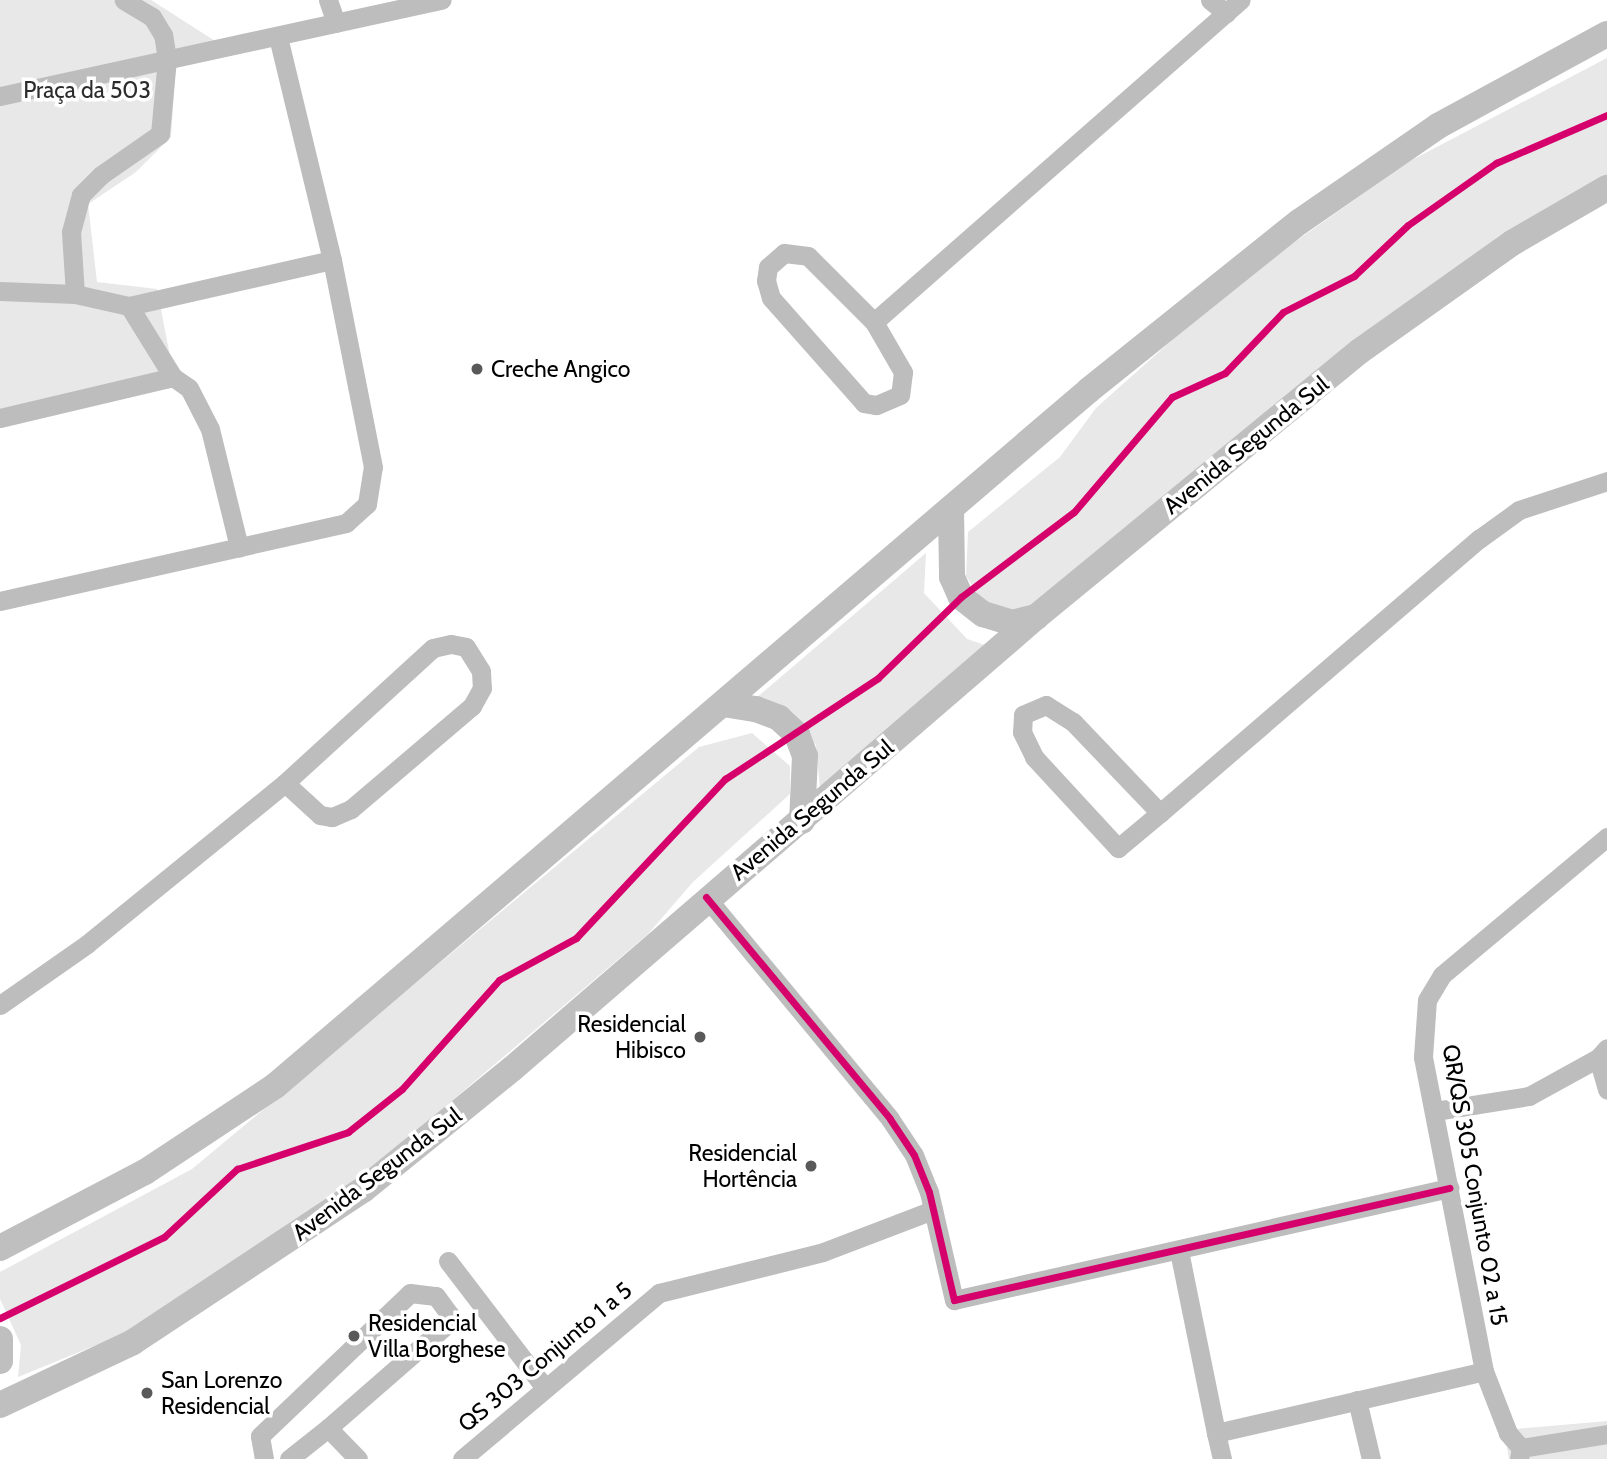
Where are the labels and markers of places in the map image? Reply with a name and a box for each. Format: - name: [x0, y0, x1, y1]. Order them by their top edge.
- place label: Creche Angico: [491, 355, 630, 383]
- marker: Creche Angico: [469, 361, 485, 377]
- place label: Residencial Hibisco: [577, 1010, 686, 1064]
- marker: Residencial Hibisco: [692, 1029, 708, 1045]
- place label: Residencial Hortência: [688, 1139, 797, 1193]
- marker: Residencial Hortência: [803, 1158, 819, 1174]
- place label: Residencial Villa Borghese: [368, 1309, 505, 1363]
- marker: Residencial Villa Borghese: [346, 1328, 362, 1344]
- place label: San Lorenzo Residencial: [161, 1366, 282, 1420]
- marker: San Lorenzo Residencial: [139, 1385, 155, 1401]

